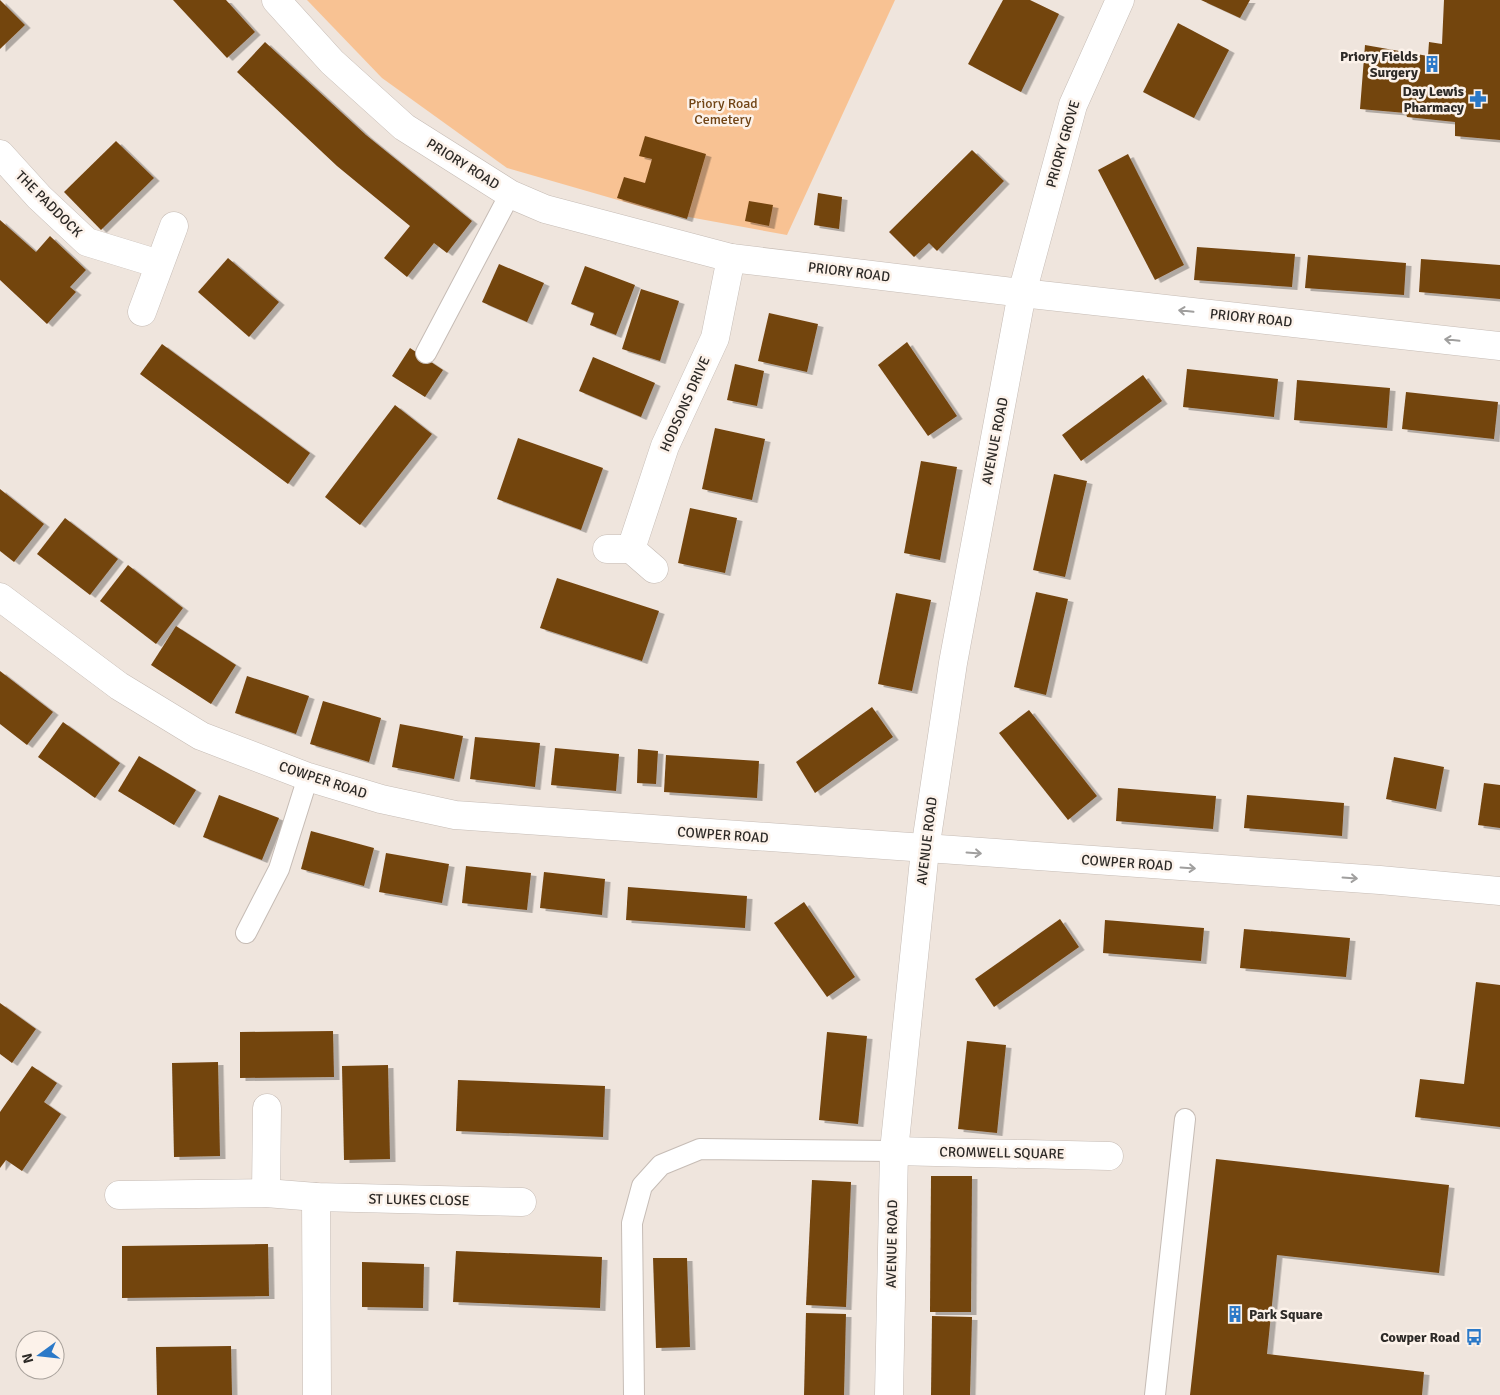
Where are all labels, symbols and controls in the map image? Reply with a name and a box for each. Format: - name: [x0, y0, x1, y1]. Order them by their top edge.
- place label: Priory Fields Surgery: [1340, 48, 1418, 81]
- building icon: Priory Fields Surgery: [1422, 54, 1442, 74]
- place label: Day Lewis Pharmacy: [1403, 83, 1464, 116]
- pharmacy icon: Day Lewis Pharmacy: [1468, 89, 1488, 109]
- park label: Priory Road Cemetery: [688, 95, 758, 128]
- street label: PRIORY GROVE: [1042, 98, 1084, 190]
- street label: PRIORY ROAD: [423, 135, 503, 193]
- street label: THE PADDOCK: [12, 167, 86, 241]
- street label: PRIORY ROAD: [807, 259, 891, 285]
- street label: PRIORY ROAD: [1209, 305, 1293, 331]
- one-way arrow: [1178, 306, 1194, 316]
- one-way arrow: [1444, 335, 1460, 345]
- street label: HODSONS DRIVE: [656, 354, 714, 454]
- street label: AVENUE ROAD: [978, 396, 1012, 486]
- street label: COWPER ROAD: [277, 758, 369, 802]
- street label: AVENUE ROAD: [913, 796, 941, 886]
- street label: COWPER ROAD: [677, 823, 769, 847]
- one-way arrow: [965, 849, 981, 858]
- street label: COWPER ROAD: [1081, 851, 1173, 875]
- one-way arrow: [1180, 863, 1196, 872]
- one-way arrow: [1342, 874, 1358, 883]
- street label: CROMWELL SQUARE: [939, 1143, 1065, 1163]
- street label: ST LUKES CLOSE: [368, 1191, 470, 1209]
- street label: AVENUE ROAD: [883, 1200, 901, 1288]
- building icon: Park Square: [1225, 1304, 1245, 1324]
- place label: Park Square: [1249, 1306, 1323, 1323]
- bus stop icon: Cowper Road: [1464, 1327, 1484, 1347]
- place label: Cowper Road: [1380, 1329, 1460, 1346]
- north arrow: [15, 1330, 65, 1380]
- text: N: [18, 1351, 37, 1365]

